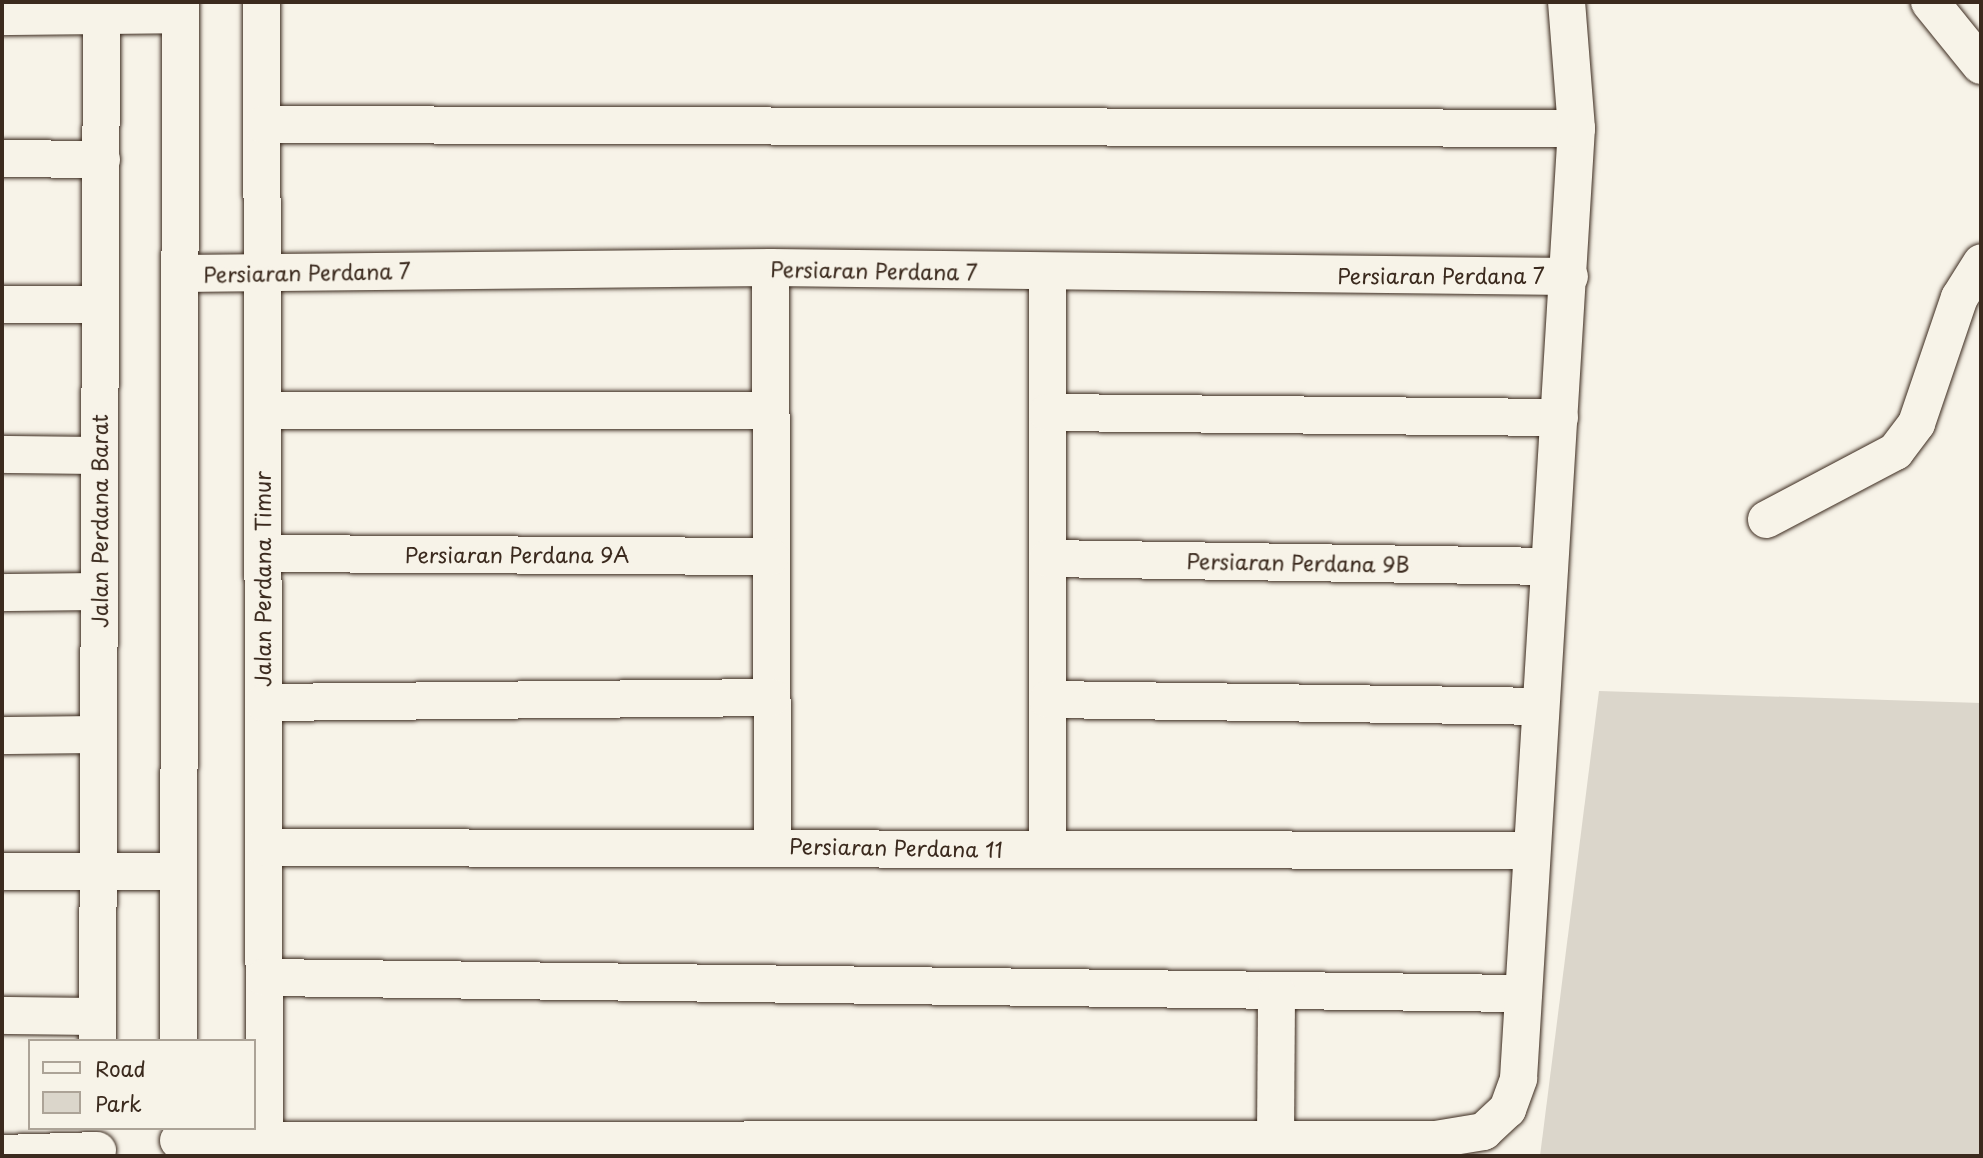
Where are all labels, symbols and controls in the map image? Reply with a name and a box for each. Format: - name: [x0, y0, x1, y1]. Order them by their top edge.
- street label: Persiaran Perdana 7: [771, 256, 977, 284]
- street label: Persiaran Perdana 7: [204, 258, 410, 286]
- street label: Persiaran Perdana 7: [1338, 262, 1544, 288]
- street label: Jalan Perdana Barat: [86, 414, 112, 628]
- street label: Jalan Perdana Timur: [249, 471, 275, 687]
- street label: Persiaran Perdana 9A: [406, 541, 628, 567]
- street label: Persiaran Perdana 9B: [1187, 547, 1409, 577]
- street label: Persiaran Perdana 11: [790, 833, 1002, 861]
- legend: [28, 1039, 256, 1130]
- text: Road: [95, 1052, 146, 1084]
- text: Park: [95, 1087, 142, 1119]

